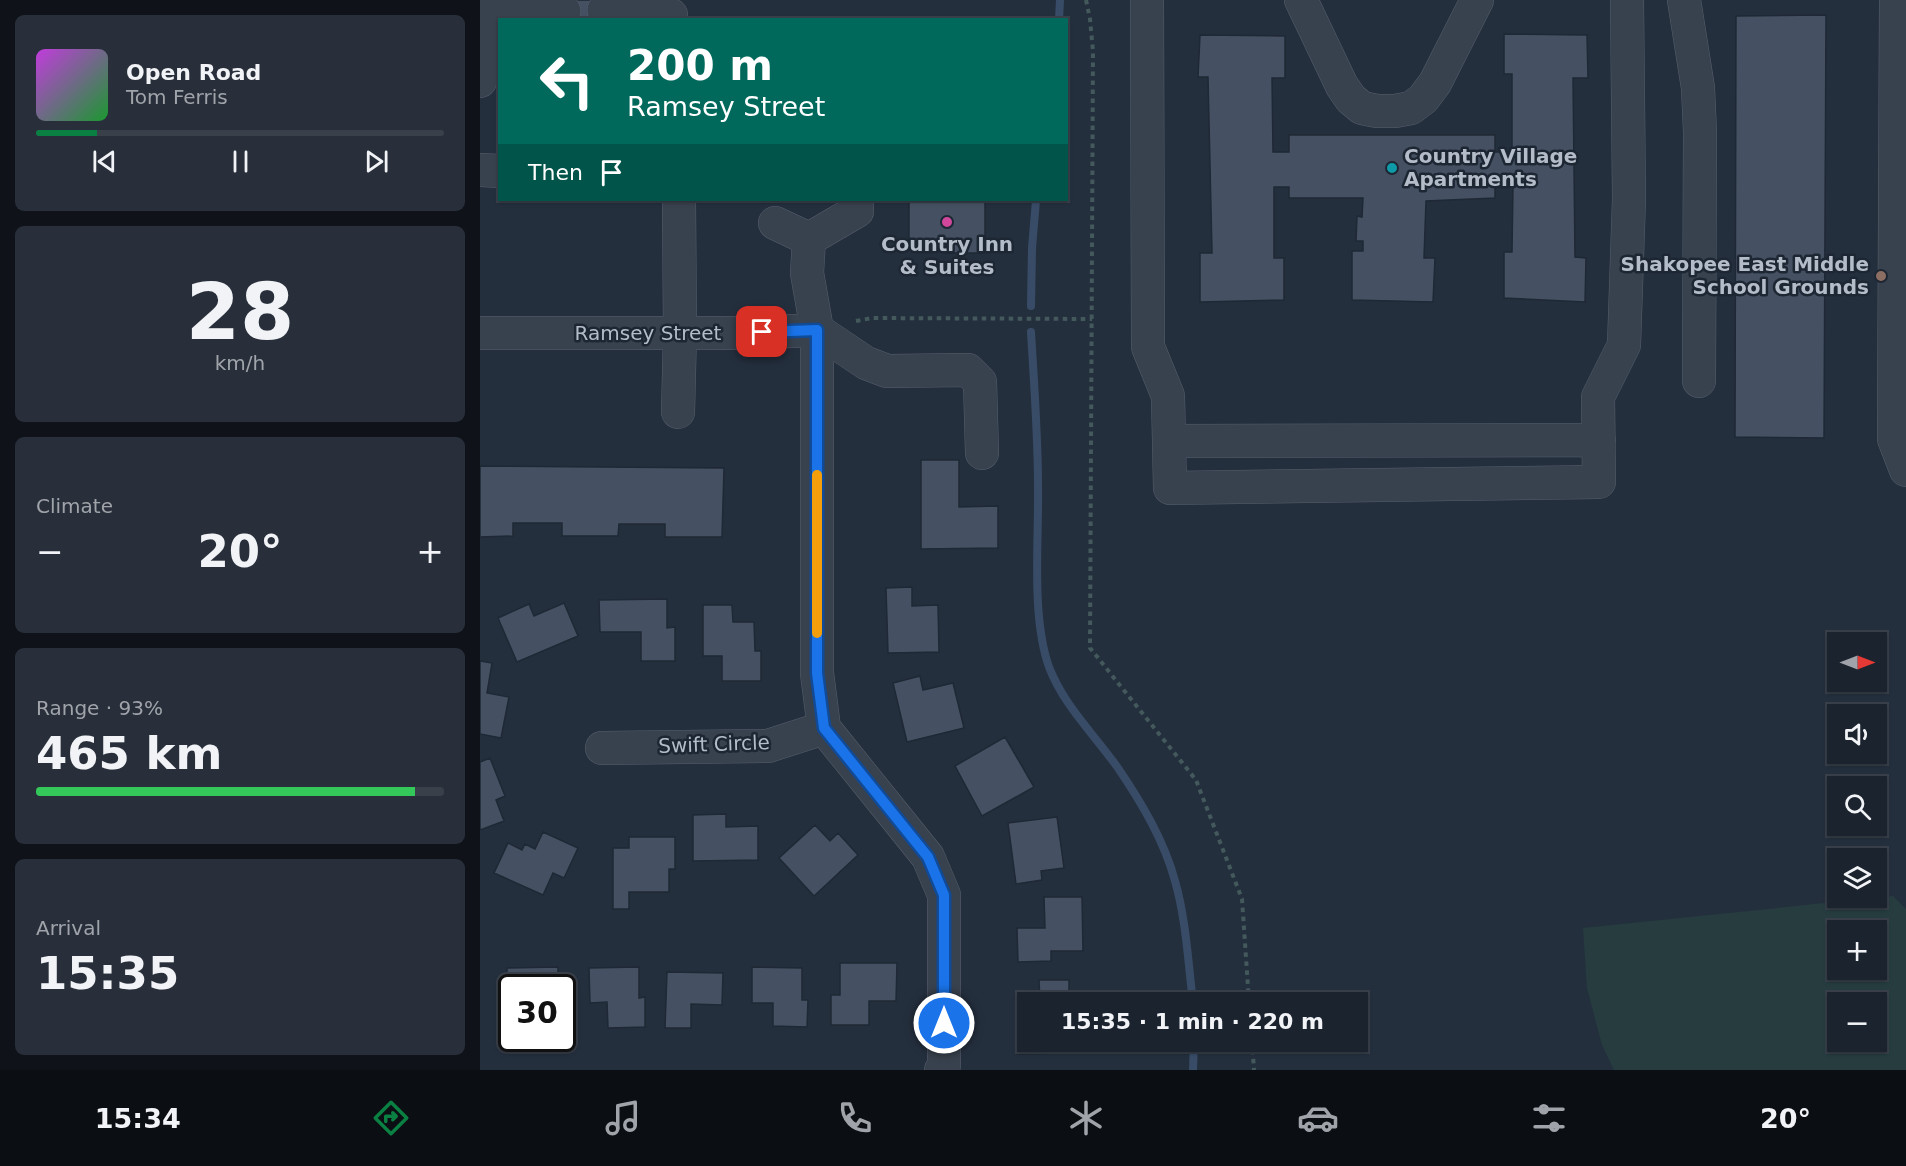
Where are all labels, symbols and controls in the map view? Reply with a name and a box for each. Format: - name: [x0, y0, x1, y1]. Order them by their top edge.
- text: 200 m: [627, 41, 773, 90]
- icon: left: [528, 42, 606, 120]
- text: Open Road: [126, 60, 261, 85]
- text: Tom Ferris: [126, 85, 228, 109]
- text: Ramsey Street: [627, 91, 825, 122]
- place label: Country Village Apartments: [1404, 144, 1577, 191]
- icon: previous: [88, 145, 121, 178]
- icon: pause: [224, 145, 257, 178]
- icon: next: [360, 145, 393, 178]
- icon: arrive: [595, 156, 628, 189]
- text: Then: [528, 160, 583, 185]
- marker: Country Village Apartments: [1385, 161, 1399, 175]
- marker: Country Inn & Suites: [940, 215, 954, 229]
- place label: Country Inn & Suites: [881, 232, 1013, 279]
- place label: Shakopee East Middle School Grounds: [1621, 252, 1869, 299]
- text: 28: [186, 267, 294, 357]
- marker: Shakopee East Middle School Grounds: [1874, 269, 1888, 283]
- pin: [736, 306, 787, 357]
- icon: arrive: [745, 315, 778, 348]
- street label: Ramsey Street: [575, 321, 722, 345]
- text: km/h: [215, 351, 265, 375]
- text: Climate: [36, 494, 113, 518]
- text: 20°: [197, 525, 283, 578]
- text: −: [36, 532, 64, 571]
- text: +: [416, 532, 444, 571]
- north arrow: [1827, 632, 1887, 692]
- map controls: [1827, 632, 1887, 1052]
- text: Range · 93%: [36, 696, 163, 720]
- button: sound: [1827, 704, 1887, 764]
- text: 465 km: [36, 727, 222, 780]
- street label: Swift Circle: [658, 730, 770, 758]
- button: search: [1827, 776, 1887, 836]
- button: layers: [1827, 848, 1887, 908]
- text: Arrival: [36, 916, 101, 940]
- button: +: [1827, 920, 1887, 980]
- text: 15:35: [36, 947, 179, 1000]
- speed limit sign: 30: [498, 974, 576, 1052]
- position arrow: [912, 991, 976, 1055]
- button: −: [1827, 992, 1887, 1052]
- text: 15:35 · 1 min · 220 m: [1061, 1009, 1324, 1034]
- icon: directions: [370, 1097, 412, 1139]
- icon: music: [602, 1097, 644, 1139]
- icon: phone: [834, 1097, 876, 1139]
- icon: climate: [1065, 1097, 1107, 1139]
- icon: car: [1297, 1097, 1339, 1139]
- icon: filters: [1528, 1097, 1570, 1139]
- text: 15:34: [95, 1103, 181, 1134]
- text: 20°: [1760, 1103, 1811, 1134]

